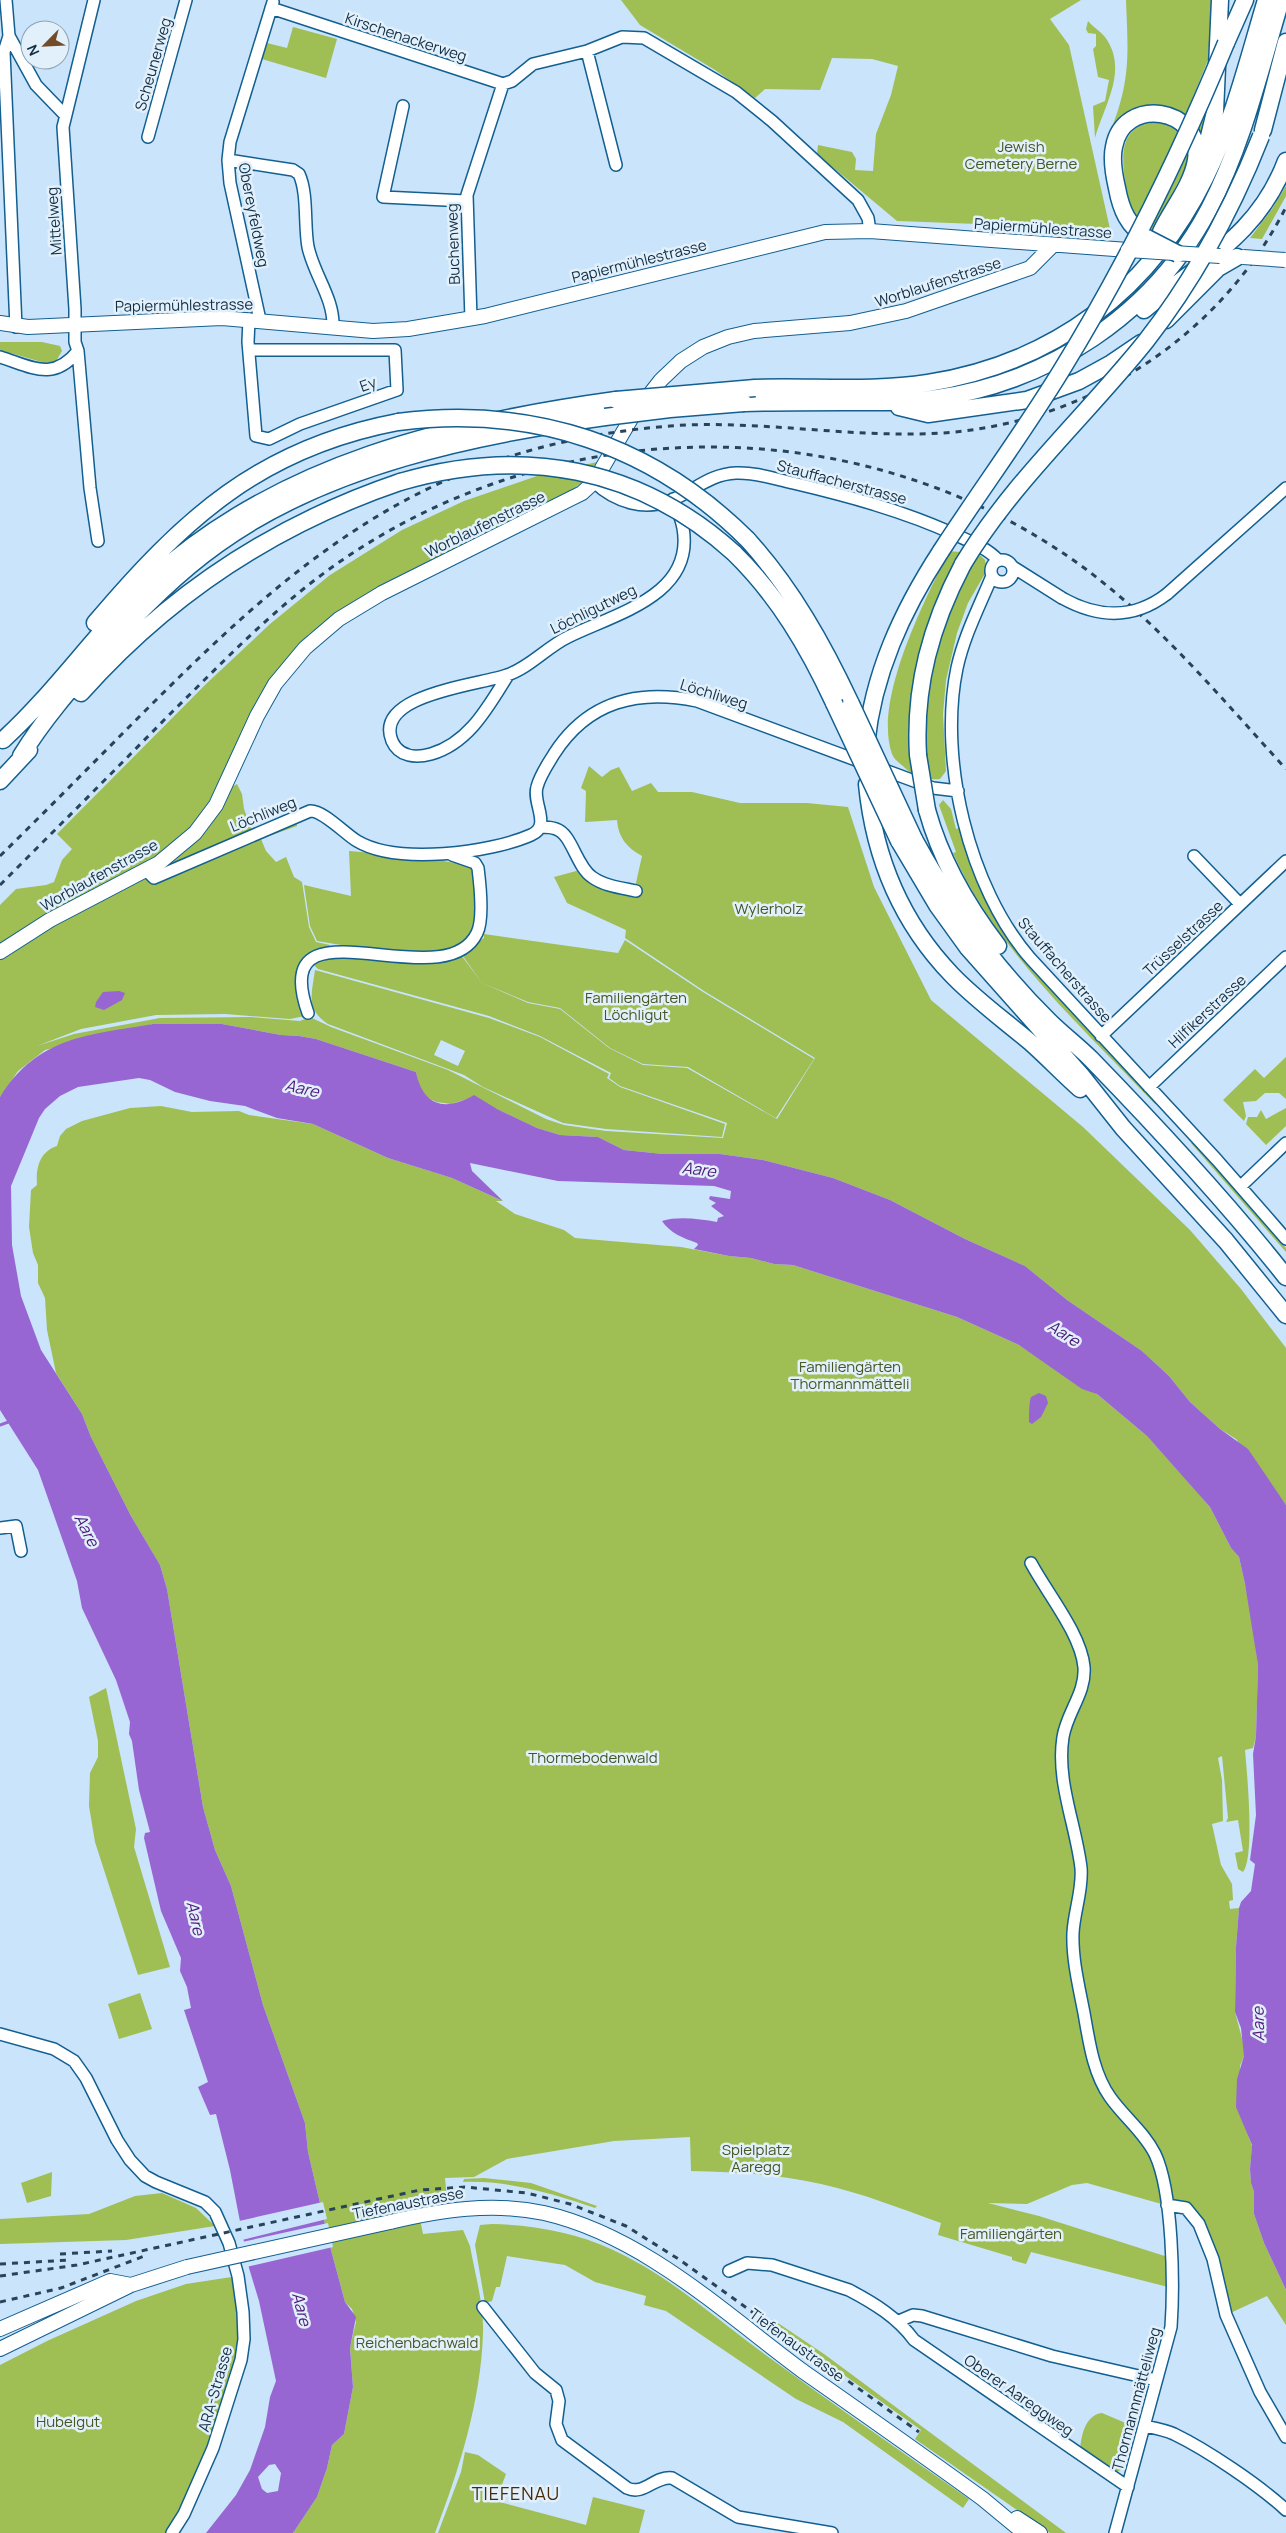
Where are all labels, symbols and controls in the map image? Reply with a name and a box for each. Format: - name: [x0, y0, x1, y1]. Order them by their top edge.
- street label: Kirschenackerweg: [342, 7, 470, 67]
- street label: Scheunerweg: [130, 15, 176, 113]
- north arrow: [20, 20, 70, 70]
- text: N: [22, 42, 43, 59]
- park label: Jewish Cemetery Berne: [965, 136, 1077, 174]
- street label: Obereyfeldweg: [234, 161, 274, 269]
- street label: Mittelweg: [41, 186, 67, 256]
- street label: Buchenweg: [441, 203, 465, 285]
- street label: Papiermühlestrasse: [973, 213, 1113, 243]
- street label: Papiermühlestrasse: [569, 234, 709, 288]
- street label: Worblaufenstrasse: [872, 252, 1004, 312]
- street label: Papiermühlestrasse: [115, 293, 254, 317]
- street label: Ey: [357, 371, 379, 397]
- street label: Stauffacherstrasse: [775, 455, 909, 509]
- street label: Worblaufenstrasse: [421, 486, 549, 562]
- street label: Löchligutweg: [546, 579, 640, 639]
- street label: Löchliweg: [678, 674, 750, 714]
- street label: Löchliweg: [227, 791, 299, 837]
- street label: Worblaufenstrasse: [36, 834, 162, 916]
- street label: Trüsselstrasse: [1138, 895, 1228, 981]
- park label: Wylerholz: [735, 898, 803, 919]
- street label: Stauffacherstrasse: [1013, 913, 1117, 1027]
- street label: Hilfikerstrasse: [1164, 969, 1251, 1053]
- park label: Familiengärten Löchligut: [585, 987, 687, 1025]
- water label: Aare: [283, 1074, 323, 1103]
- water label: Aare: [681, 1156, 719, 1182]
- water label: Aare: [1044, 1315, 1086, 1352]
- park label: Familiengärten Thormannmätteli: [791, 1356, 909, 1394]
- water label: Aare: [69, 1510, 105, 1552]
- park label: Thormebodenwald: [528, 1747, 658, 1768]
- water label: Aare: [182, 1899, 211, 1939]
- water label: Aare: [1247, 2005, 1269, 2041]
- park label: Spielplatz Aaregg: [722, 2139, 790, 2177]
- street label: Tiefenaustrasse: [351, 2182, 466, 2224]
- park label: Familiengärten: [960, 2223, 1062, 2244]
- water label: Aare: [287, 2290, 317, 2330]
- street label: Tiefenaustrasse: [745, 2303, 849, 2387]
- street label: Thormannmätteliweg: [1107, 2325, 1165, 2473]
- park label: Reichenbachwald: [356, 2332, 478, 2353]
- street label: ARA-Strasse: [193, 2344, 237, 2434]
- street label: Oberer Aareggweg: [960, 2349, 1078, 2441]
- park label: Hubelgut: [36, 2411, 100, 2432]
- district label: TIEFENAU: [472, 2481, 560, 2505]

